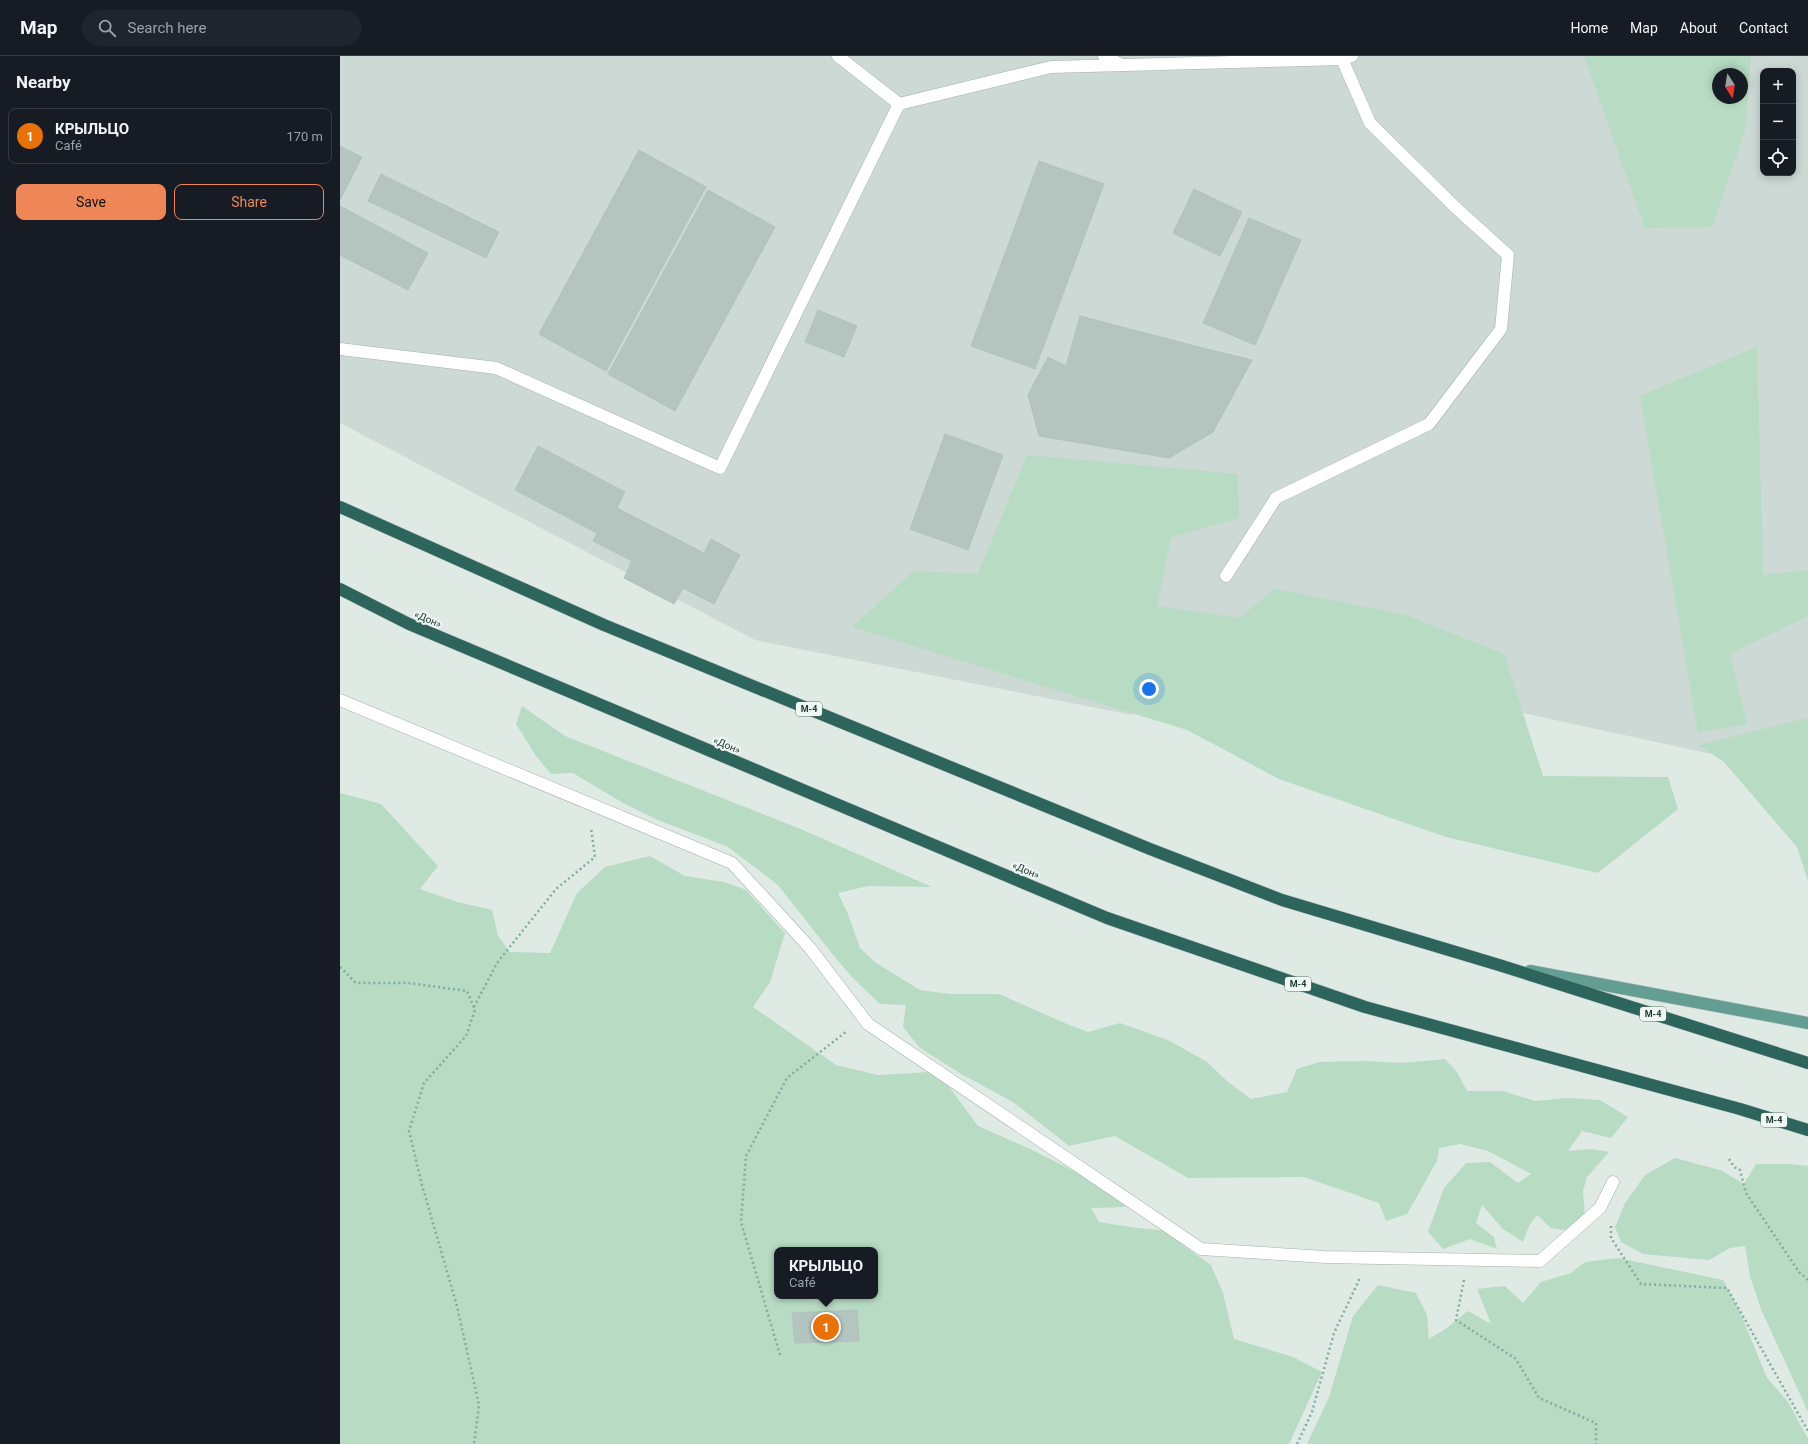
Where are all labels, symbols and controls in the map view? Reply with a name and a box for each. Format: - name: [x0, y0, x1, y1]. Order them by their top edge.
- search box: [82, 10, 362, 46]
- text: Map: [20, 16, 58, 39]
- icon: search: [96, 17, 118, 39]
- text: Search here: [128, 19, 206, 37]
- text: Home: [1570, 20, 1608, 36]
- text: Map: [1630, 20, 1658, 36]
- text: About: [1680, 20, 1717, 36]
- text: Contact: [1739, 20, 1788, 36]
- north arrow: [1712, 68, 1748, 104]
- map controls: [1760, 68, 1796, 176]
- button: +: [1760, 68, 1796, 104]
- text: Nearby: [16, 72, 71, 92]
- button: −: [1760, 104, 1796, 140]
- text: КРЫЛЬЦО: [55, 120, 129, 138]
- text: 1: [26, 129, 34, 144]
- text: 170 m: [286, 129, 323, 144]
- text: Café: [55, 138, 82, 153]
- button: locate: [1760, 140, 1796, 176]
- button: Save: [16, 184, 166, 220]
- button: Share: [174, 184, 324, 220]
- street label: «Дон»: [413, 608, 443, 630]
- your location: [1139, 679, 1159, 699]
- road number: М-4: [796, 702, 822, 716]
- street label: «Дон»: [712, 734, 742, 756]
- street label: «Дон»: [1011, 859, 1041, 881]
- road number: М-4: [1285, 977, 1311, 991]
- road number: М-4: [1640, 1007, 1666, 1021]
- road number: M-4: [1761, 1113, 1787, 1127]
- popup: [774, 1247, 878, 1299]
- text: КРЫЛЬЦО: [789, 1257, 863, 1275]
- text: Café: [789, 1275, 816, 1290]
- pin: 1: [813, 1312, 839, 1342]

